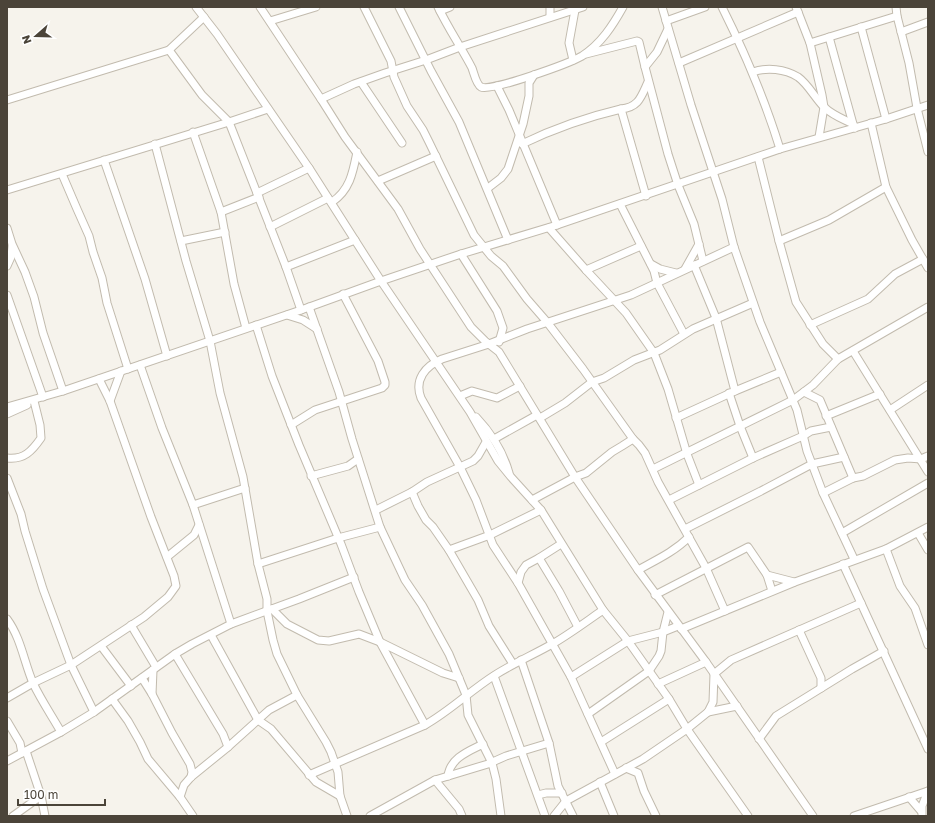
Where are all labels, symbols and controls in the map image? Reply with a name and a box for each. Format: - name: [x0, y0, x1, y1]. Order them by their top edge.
- north arrow: [16, 16, 56, 56]
- text: N: [19, 33, 34, 46]
- scale bar: [18, 781, 105, 807]
- text: 100 m: [24, 787, 58, 802]

